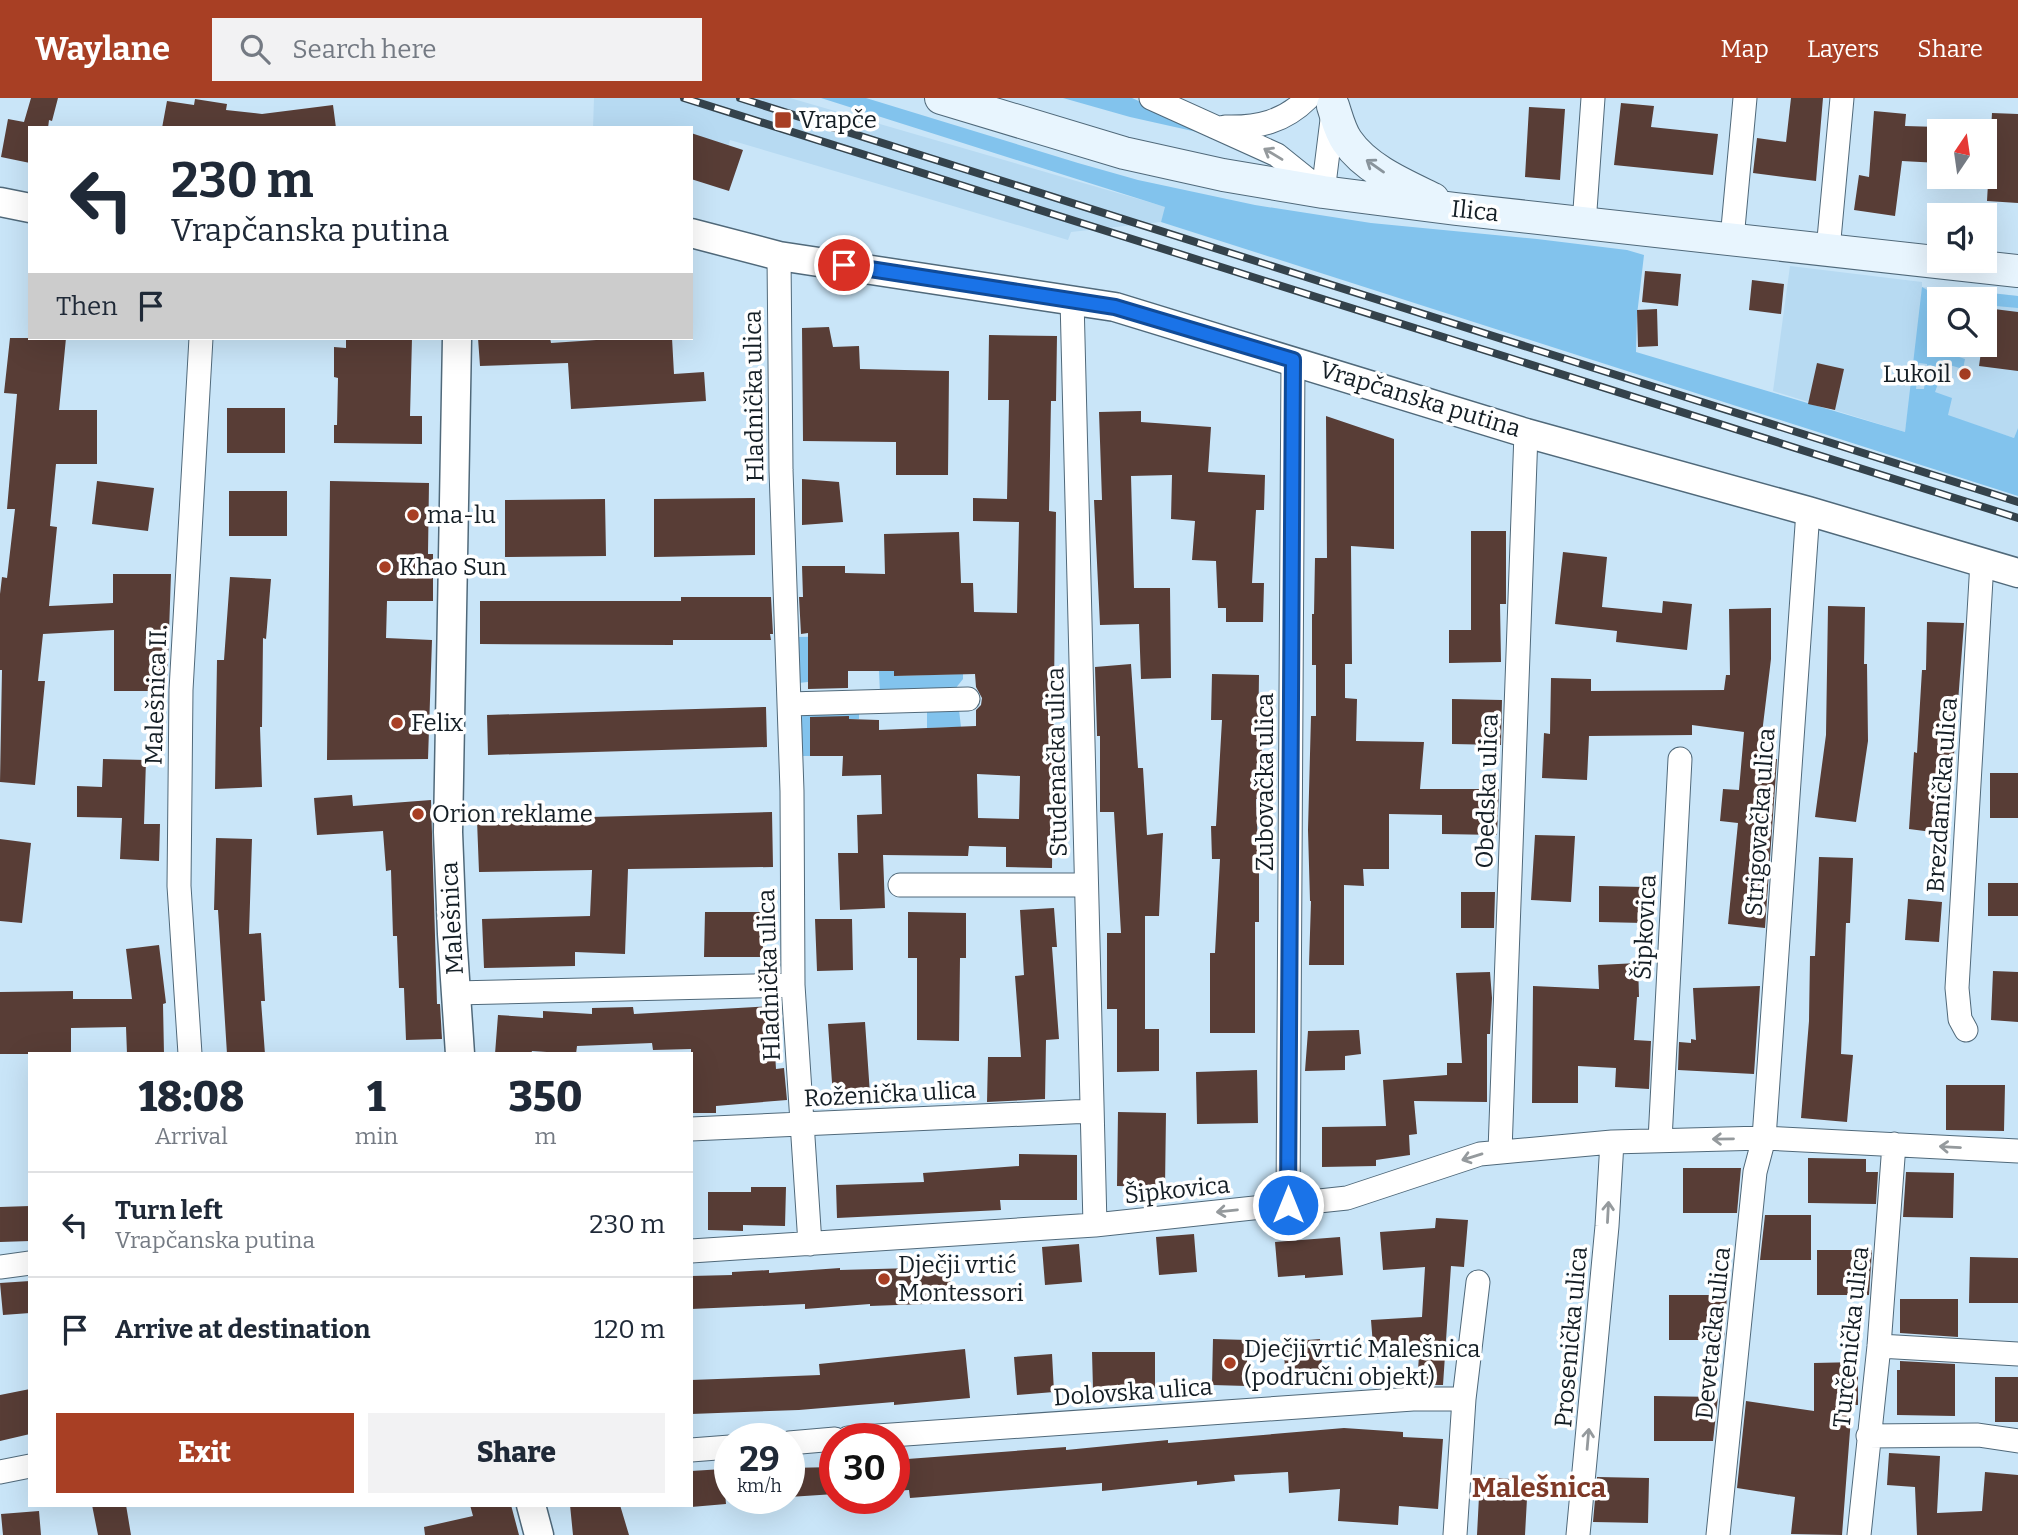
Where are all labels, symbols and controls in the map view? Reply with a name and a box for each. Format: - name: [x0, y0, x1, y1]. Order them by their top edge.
- search box: [212, 18, 702, 81]
- text: Waylane: [35, 29, 170, 69]
- icon: search: [236, 30, 274, 68]
- text: Search here: [292, 34, 437, 65]
- text: Map: [1721, 35, 1769, 63]
- text: Layers: [1807, 35, 1879, 63]
- text: Share: [1917, 35, 1983, 63]
- place label: Vrapče: [799, 106, 877, 134]
- marker: Vrapče: [773, 110, 793, 130]
- north arrow: [1927, 119, 1997, 189]
- map controls: [1927, 119, 1997, 357]
- one-way arrow: [1264, 147, 1284, 161]
- text: 230 m: [171, 151, 314, 210]
- icon: left: [56, 154, 147, 245]
- one-way arrow: [1366, 159, 1385, 173]
- street label: Ilica: [1450, 195, 1500, 227]
- button: sound: [1927, 203, 1997, 273]
- text: Vrapčanska putina: [171, 211, 449, 249]
- pin: [814, 235, 874, 295]
- icon: arrive: [825, 246, 863, 284]
- icon: arrive: [132, 287, 170, 325]
- button: search: [1927, 287, 1997, 357]
- text: Then: [56, 291, 118, 322]
- street label: Hladnička ulica: [739, 310, 769, 482]
- street label: Vrapčanska putina: [1316, 355, 1524, 443]
- place label: Lukoil: [1883, 360, 1951, 388]
- marker: Lukoil: [1957, 366, 1973, 382]
- place label: ma-lu: [427, 501, 496, 529]
- marker: ma-lu: [405, 507, 421, 523]
- place label: Khao Sun: [399, 553, 507, 581]
- marker: Khao Sun: [377, 559, 393, 575]
- street label: Malešnica II.: [140, 625, 172, 765]
- street label: Studenačka ulica: [1041, 667, 1073, 857]
- street label: Zubovačka ulica: [1251, 693, 1279, 871]
- street label: Brezdanička ulica: [1921, 696, 1963, 894]
- place label: Felix: [411, 709, 463, 737]
- street label: Obedska ulica: [1470, 713, 1504, 869]
- marker: Felix: [389, 715, 405, 731]
- street label: Strigovačka ulica: [1739, 727, 1781, 917]
- place label: Orion reklame: [432, 800, 593, 828]
- marker: Orion reklame: [410, 806, 426, 822]
- street label: Malešnica: [435, 861, 469, 975]
- street label: Šipkovica: [1627, 873, 1662, 981]
- street label: Hladnička ulica: [752, 889, 786, 1061]
- text: 18:08: [138, 1072, 244, 1122]
- text: 1: [367, 1072, 386, 1122]
- text: 350: [509, 1072, 583, 1122]
- street label: Roženička ulica: [803, 1075, 977, 1113]
- text: Arrival: [155, 1122, 228, 1150]
- text: min: [355, 1122, 398, 1150]
- text: m: [535, 1122, 557, 1150]
- one-way arrow: [1711, 1132, 1734, 1145]
- one-way arrow: [1939, 1141, 1962, 1154]
- one-way arrow: [1461, 1152, 1483, 1164]
- position arrow: [1251, 1168, 1325, 1242]
- street label: Šipkovica: [1123, 1170, 1231, 1209]
- text: Turn left: [115, 1195, 223, 1226]
- one-way arrow: [1602, 1202, 1615, 1224]
- one-way arrow: [1216, 1205, 1239, 1218]
- icon: left: [56, 1206, 94, 1244]
- text: 230 m: [589, 1209, 665, 1240]
- text: Vrapčanska putina: [115, 1226, 315, 1254]
- street label: Prosenička ulica: [1549, 1245, 1593, 1429]
- street label: Devetačka ulica: [1690, 1245, 1736, 1421]
- street label: Turčenička ulica: [1828, 1245, 1874, 1429]
- place label: Dječji vrtić Montessori: [898, 1251, 1024, 1307]
- marker: Dječji vrtić Montessori: [876, 1271, 892, 1287]
- icon: arrive: [56, 1311, 94, 1349]
- text: Arrive at destination: [115, 1314, 370, 1345]
- text: 120 m: [594, 1314, 665, 1345]
- place label: Dječji vrtić Malešnica (područni objekt): [1244, 1335, 1481, 1391]
- marker: Dječji vrtić Malešnica (područni objekt): [1222, 1355, 1238, 1371]
- street label: Dolovska ulica: [1052, 1372, 1214, 1412]
- button: Exit: [56, 1413, 354, 1493]
- button: Share: [368, 1413, 665, 1493]
- speed limit sign: 30: [819, 1423, 910, 1514]
- one-way arrow: [1582, 1428, 1595, 1451]
- text: 29: [739, 1438, 780, 1480]
- district label: Malešnica: [1472, 1471, 1607, 1504]
- text: km/h: [737, 1475, 782, 1497]

